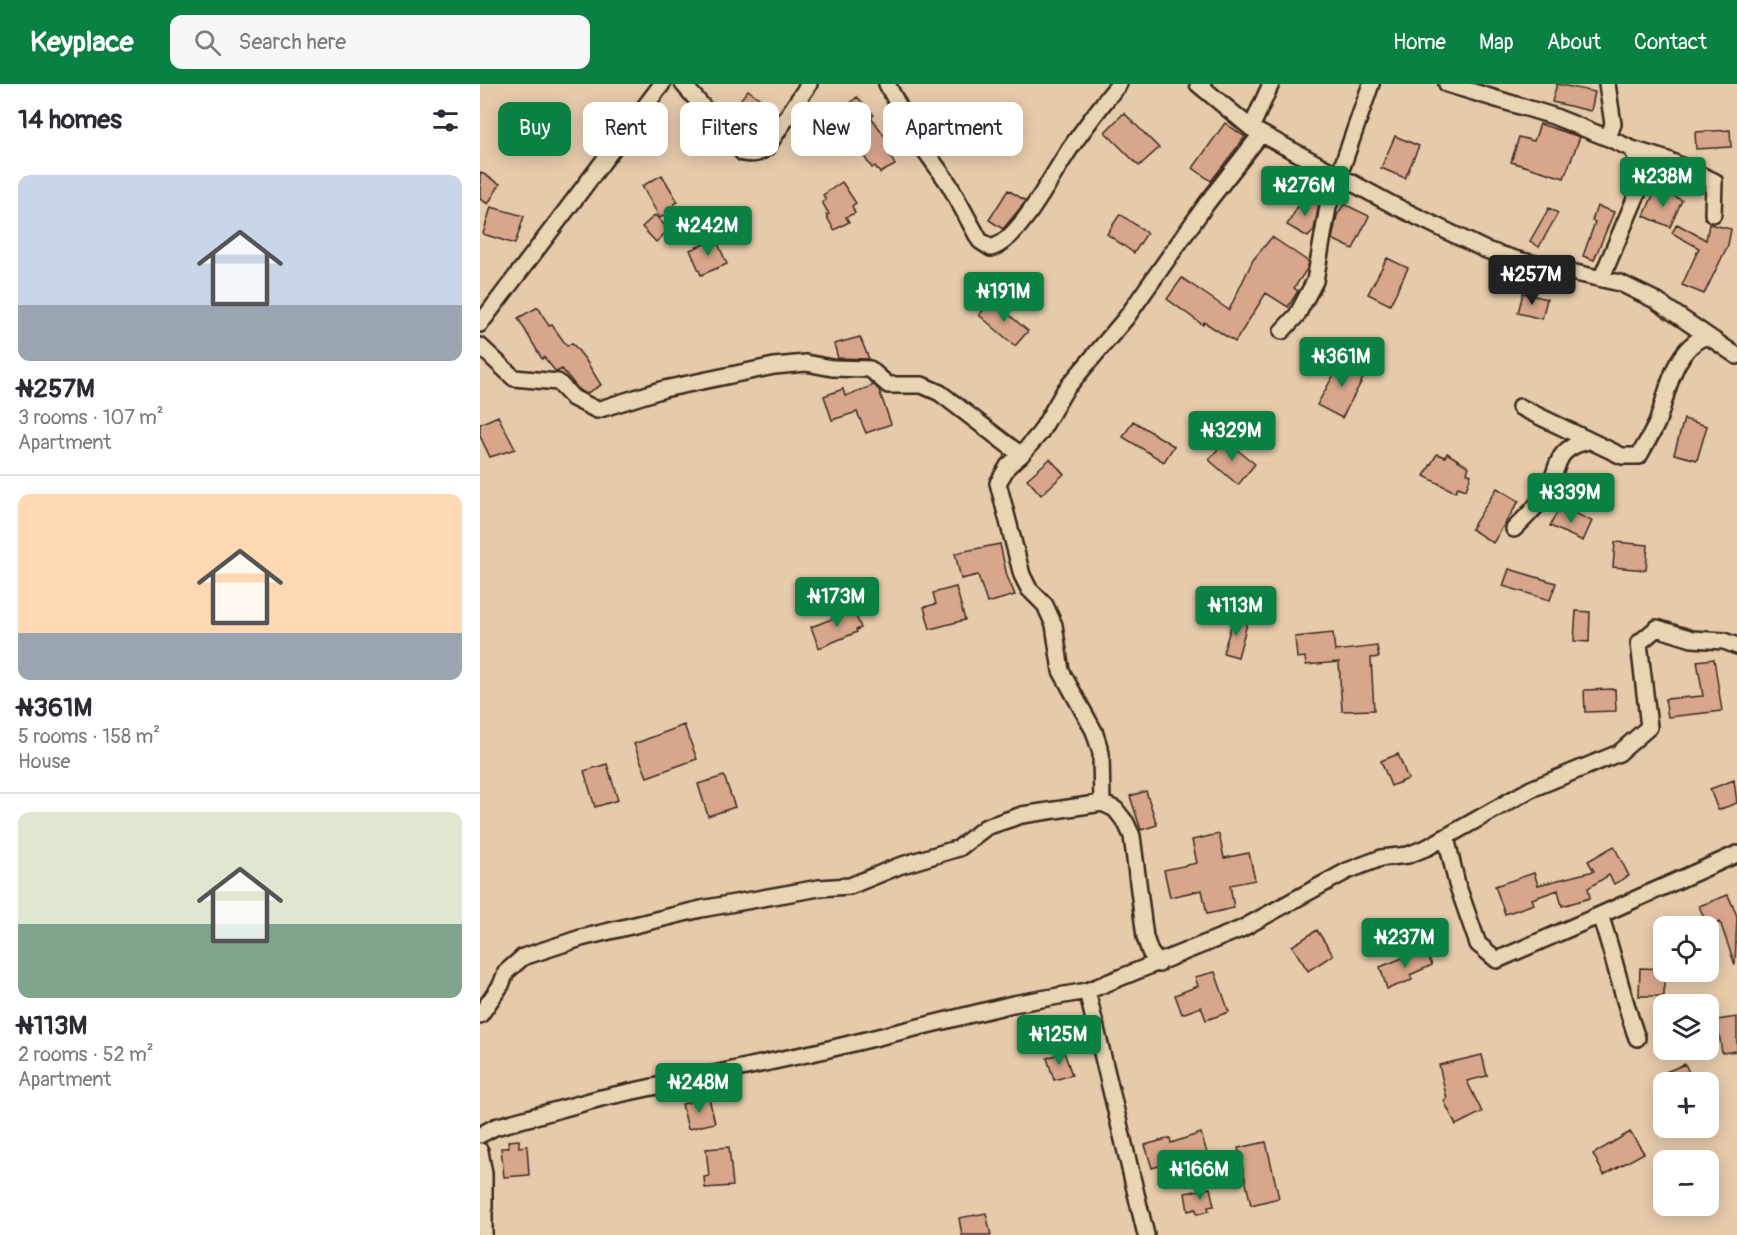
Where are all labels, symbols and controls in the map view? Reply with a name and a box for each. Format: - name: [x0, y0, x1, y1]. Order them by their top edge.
- search box: [170, 15, 590, 69]
- text: Keyplace: [30, 25, 134, 60]
- icon: search: [191, 26, 224, 59]
- text: Search here: [239, 28, 346, 56]
- text: Home: [1393, 29, 1446, 56]
- text: Map: [1479, 29, 1514, 56]
- text: About: [1547, 29, 1601, 56]
- text: Contact: [1634, 29, 1707, 56]
- chip: Buy: [498, 102, 571, 156]
- chip: Rent: [583, 102, 668, 156]
- chip: Filters: [680, 102, 779, 156]
- chip: New: [791, 102, 871, 156]
- chip: Apartment: [883, 102, 1023, 156]
- text: 14 homes: [18, 104, 122, 136]
- icon: filters: [429, 104, 462, 137]
- pin: ₦238M: [1621, 157, 1705, 208]
- text: ₦238M: [1634, 164, 1692, 189]
- pin: ₦276M: [1263, 166, 1347, 217]
- text: ₦276M: [1275, 173, 1335, 198]
- pin: ₦242M: [666, 206, 750, 257]
- text: ₦242M: [678, 213, 738, 238]
- icon: home: [186, 214, 294, 322]
- pin: ₦257M: [1490, 255, 1574, 306]
- text: ₦257M: [1503, 262, 1562, 287]
- pin: ₦191M: [962, 272, 1046, 323]
- text: ₦191M: [978, 279, 1030, 304]
- pin: ₦361M: [1300, 337, 1384, 388]
- text: ₦361M: [1313, 344, 1371, 369]
- text: ₦257M: [18, 373, 95, 405]
- text: 3 rooms · 107 m²: [18, 405, 164, 430]
- pin: ₦329M: [1190, 411, 1274, 462]
- text: ₦329M: [1202, 418, 1262, 443]
- text: Apartment: [18, 430, 111, 455]
- pin: ₦339M: [1529, 473, 1613, 524]
- text: ₦339M: [1541, 480, 1601, 505]
- icon: home: [186, 533, 294, 641]
- pin: ₦173M: [795, 577, 879, 628]
- text: ₦173M: [809, 584, 865, 609]
- pin: ₦113M: [1194, 586, 1278, 637]
- text: ₦113M: [1209, 593, 1263, 618]
- text: ₦361M: [18, 692, 92, 724]
- text: 5 rooms · 158 m²: [18, 724, 160, 749]
- text: House: [18, 749, 70, 774]
- icon: home: [186, 851, 294, 959]
- map controls: [1653, 916, 1719, 1216]
- button: locate: [1653, 916, 1719, 982]
- pin: ₦237M: [1363, 918, 1447, 969]
- text: ₦237M: [1376, 925, 1434, 950]
- button: layers: [1653, 994, 1719, 1060]
- text: ₦113M: [18, 1010, 87, 1042]
- pin: ₦125M: [1017, 1015, 1101, 1066]
- text: ₦125M: [1031, 1022, 1087, 1047]
- text: 2 rooms · 52 m²: [18, 1042, 154, 1067]
- pin: ₦248M: [657, 1063, 741, 1114]
- text: Apartment: [18, 1067, 111, 1092]
- text: ₦248M: [669, 1070, 729, 1095]
- button: +: [1653, 1072, 1719, 1138]
- pin: ₦166M: [1158, 1150, 1242, 1201]
- button: −: [1653, 1150, 1719, 1216]
- text: ₦166M: [1171, 1157, 1229, 1182]

